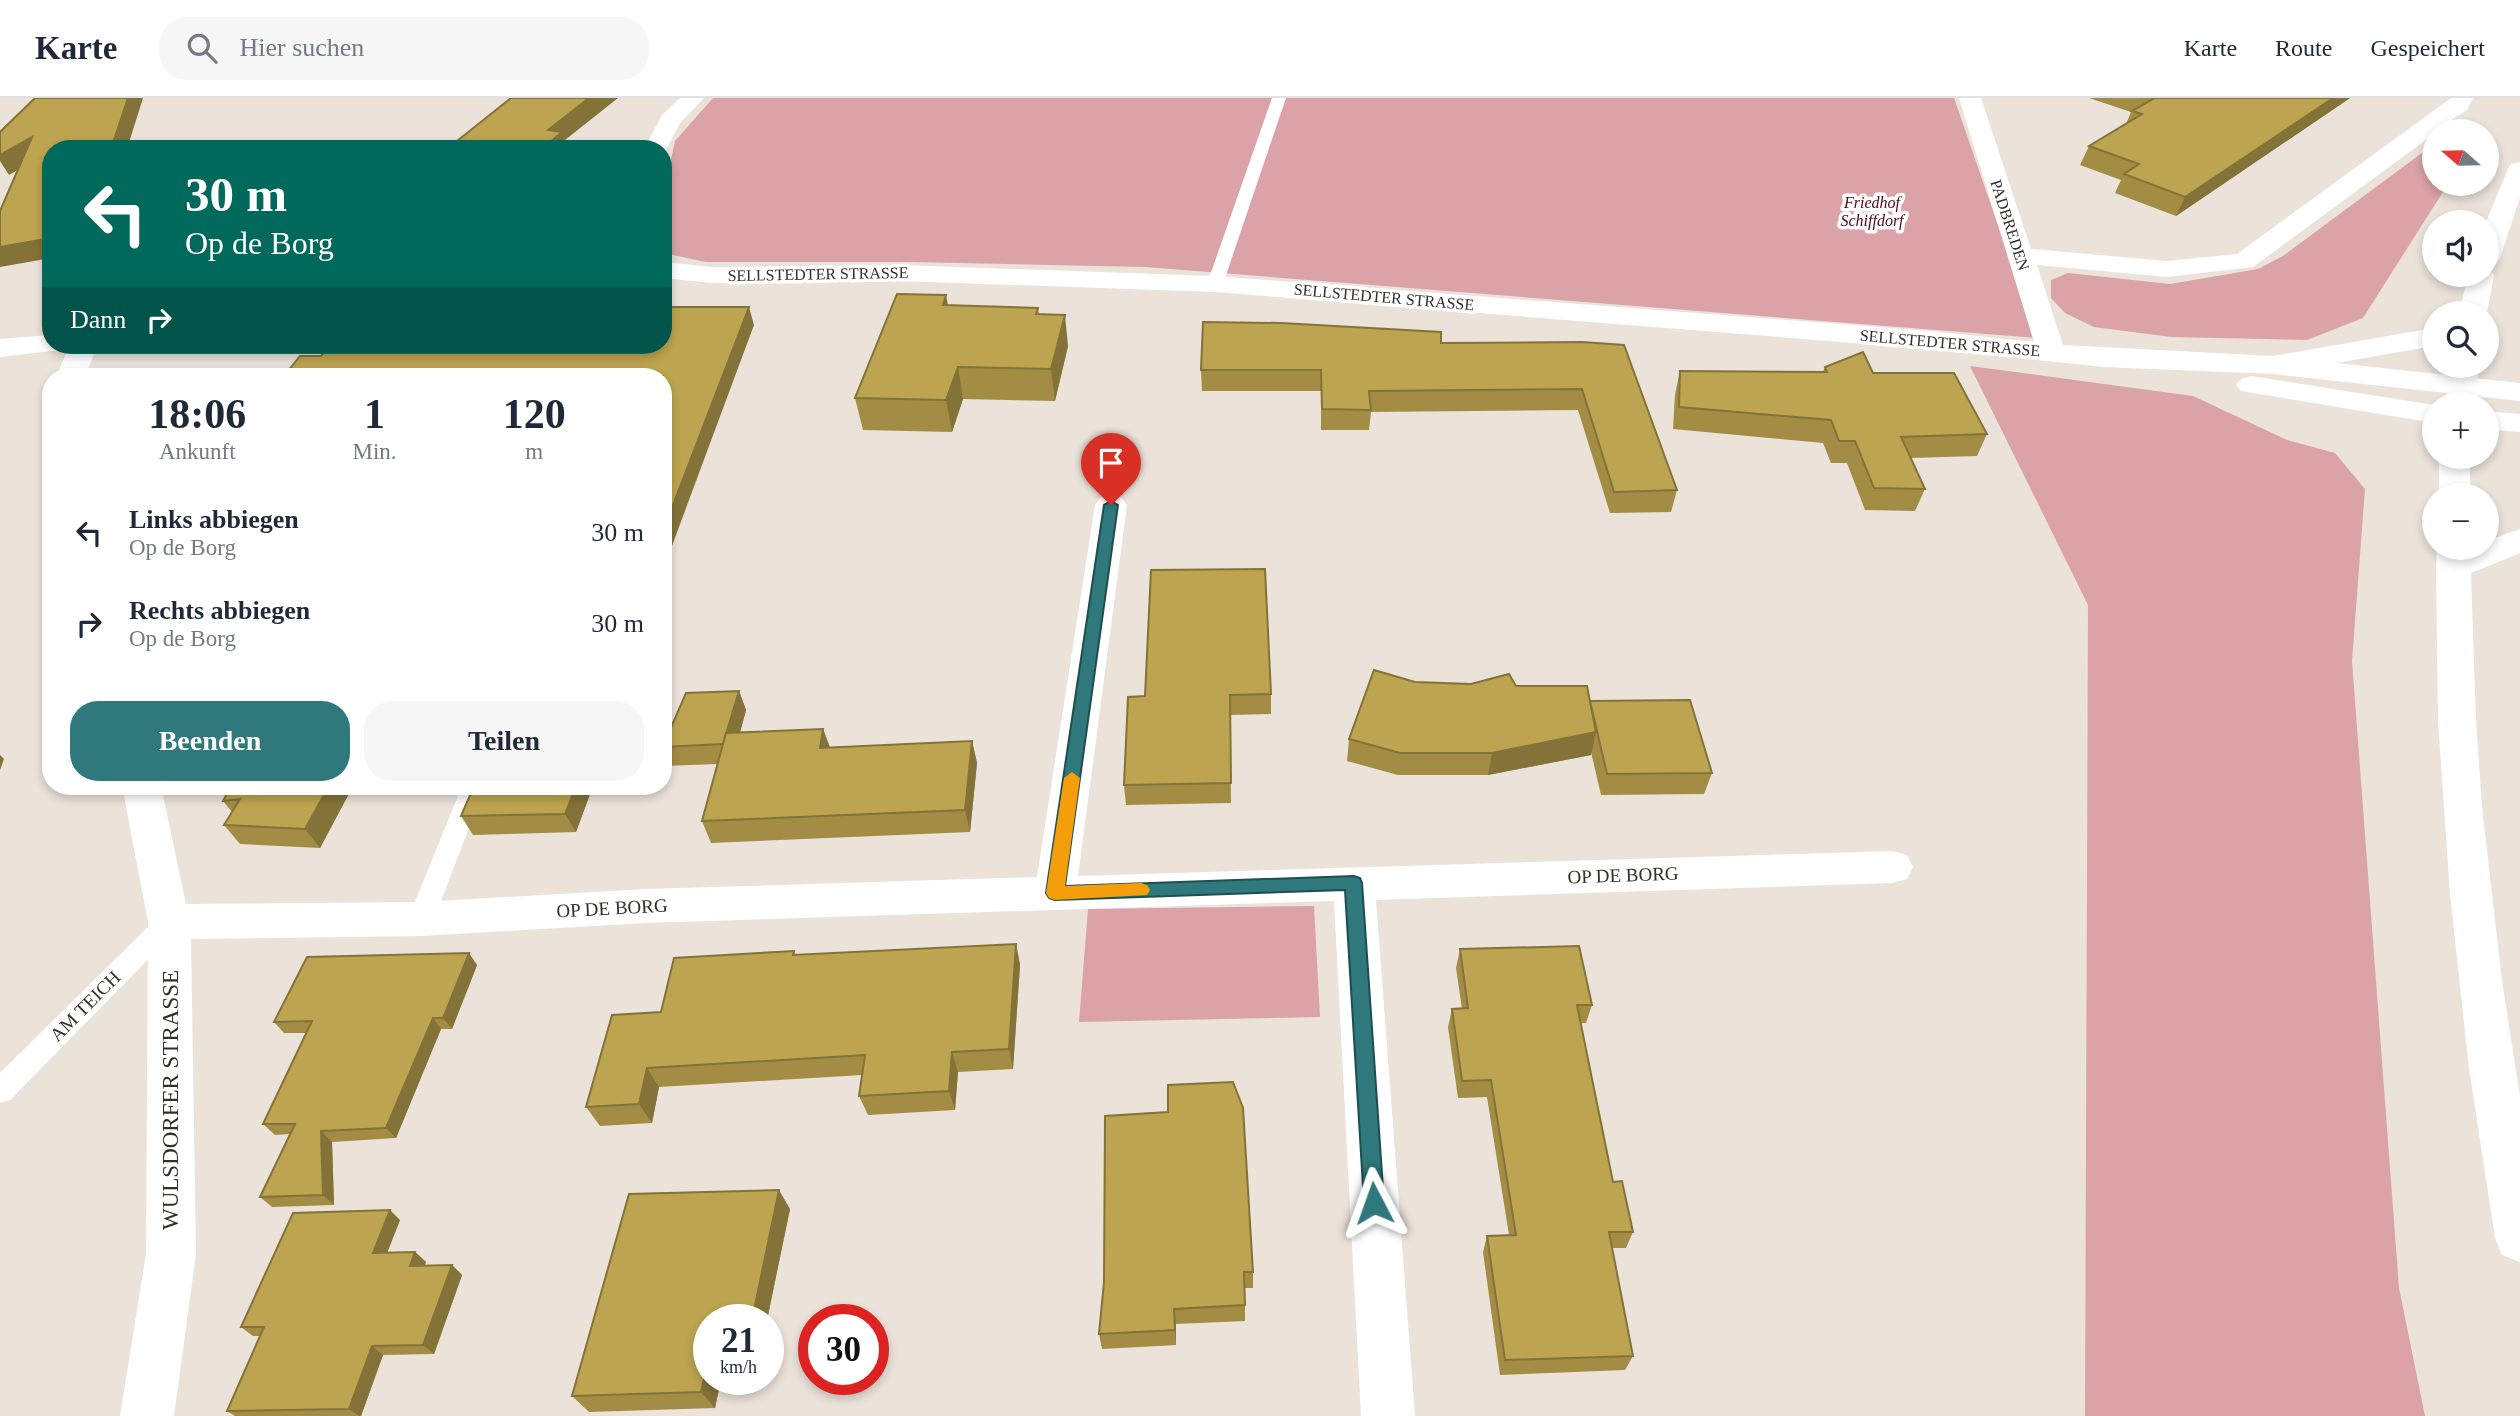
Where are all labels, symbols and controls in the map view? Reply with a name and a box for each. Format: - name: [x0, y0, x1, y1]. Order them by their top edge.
- search box: [159, 17, 649, 80]
- icon: search: [183, 29, 221, 67]
- text: Karte: [35, 30, 117, 66]
- text: Hier suchen: [239, 33, 364, 62]
- text: Karte: [2184, 35, 2237, 61]
- text: Route: [2275, 35, 2332, 61]
- text: Gespeichert: [2370, 35, 2485, 61]
- north arrow: [2422, 119, 2499, 196]
- map controls: [2422, 119, 2499, 560]
- text: 30 m: [185, 167, 287, 222]
- icon: left: [70, 168, 161, 259]
- street label: PADBREDEN: [1987, 177, 2033, 273]
- park label: Friedhof Schiffdorf: [1840, 194, 1906, 230]
- button: sound: [2422, 210, 2499, 287]
- text: Op de Borg: [185, 225, 334, 261]
- street label: SELLSTEDTER STRASSE: [727, 264, 909, 284]
- street label: SELLSTEDTER STRASSE: [1293, 281, 1475, 313]
- icon: right: [140, 301, 178, 339]
- button: search: [2422, 301, 2499, 378]
- text: Dann: [70, 305, 126, 334]
- street label: SELLSTEDTER STRASSE: [1859, 327, 2041, 359]
- text: 18:06: [148, 391, 246, 437]
- text: 1: [364, 391, 385, 437]
- text: 120: [503, 391, 566, 437]
- button: +: [2422, 392, 2499, 469]
- pin: [1081, 433, 1141, 505]
- text: Ankunft: [159, 439, 236, 464]
- text: Min.: [352, 439, 397, 464]
- text: m: [525, 439, 543, 464]
- icon: arrive: [1092, 444, 1130, 482]
- button: −: [2422, 483, 2499, 560]
- text: Links abbiegen: [129, 505, 299, 534]
- icon: left: [70, 514, 108, 552]
- text: 30 m: [591, 518, 644, 547]
- text: Op de Borg: [129, 535, 236, 560]
- text: Rechts abbiegen: [129, 596, 310, 625]
- icon: right: [70, 605, 108, 643]
- text: 30 m: [591, 609, 644, 638]
- text: Op de Borg: [129, 626, 236, 651]
- button: Beenden: [70, 701, 350, 781]
- button: Teilen: [364, 701, 644, 781]
- street label: OP DE BORG: [1567, 863, 1679, 887]
- street label: OP DE BORG: [556, 895, 668, 921]
- street label: AM TEICH: [45, 966, 125, 1046]
- street label: WULSDORFER STRASSE: [158, 970, 183, 1230]
- position arrow: [1337, 1166, 1411, 1240]
- speed limit sign: 30: [798, 1304, 889, 1395]
- text: 21: [721, 1321, 756, 1360]
- text: km/h: [720, 1357, 757, 1377]

